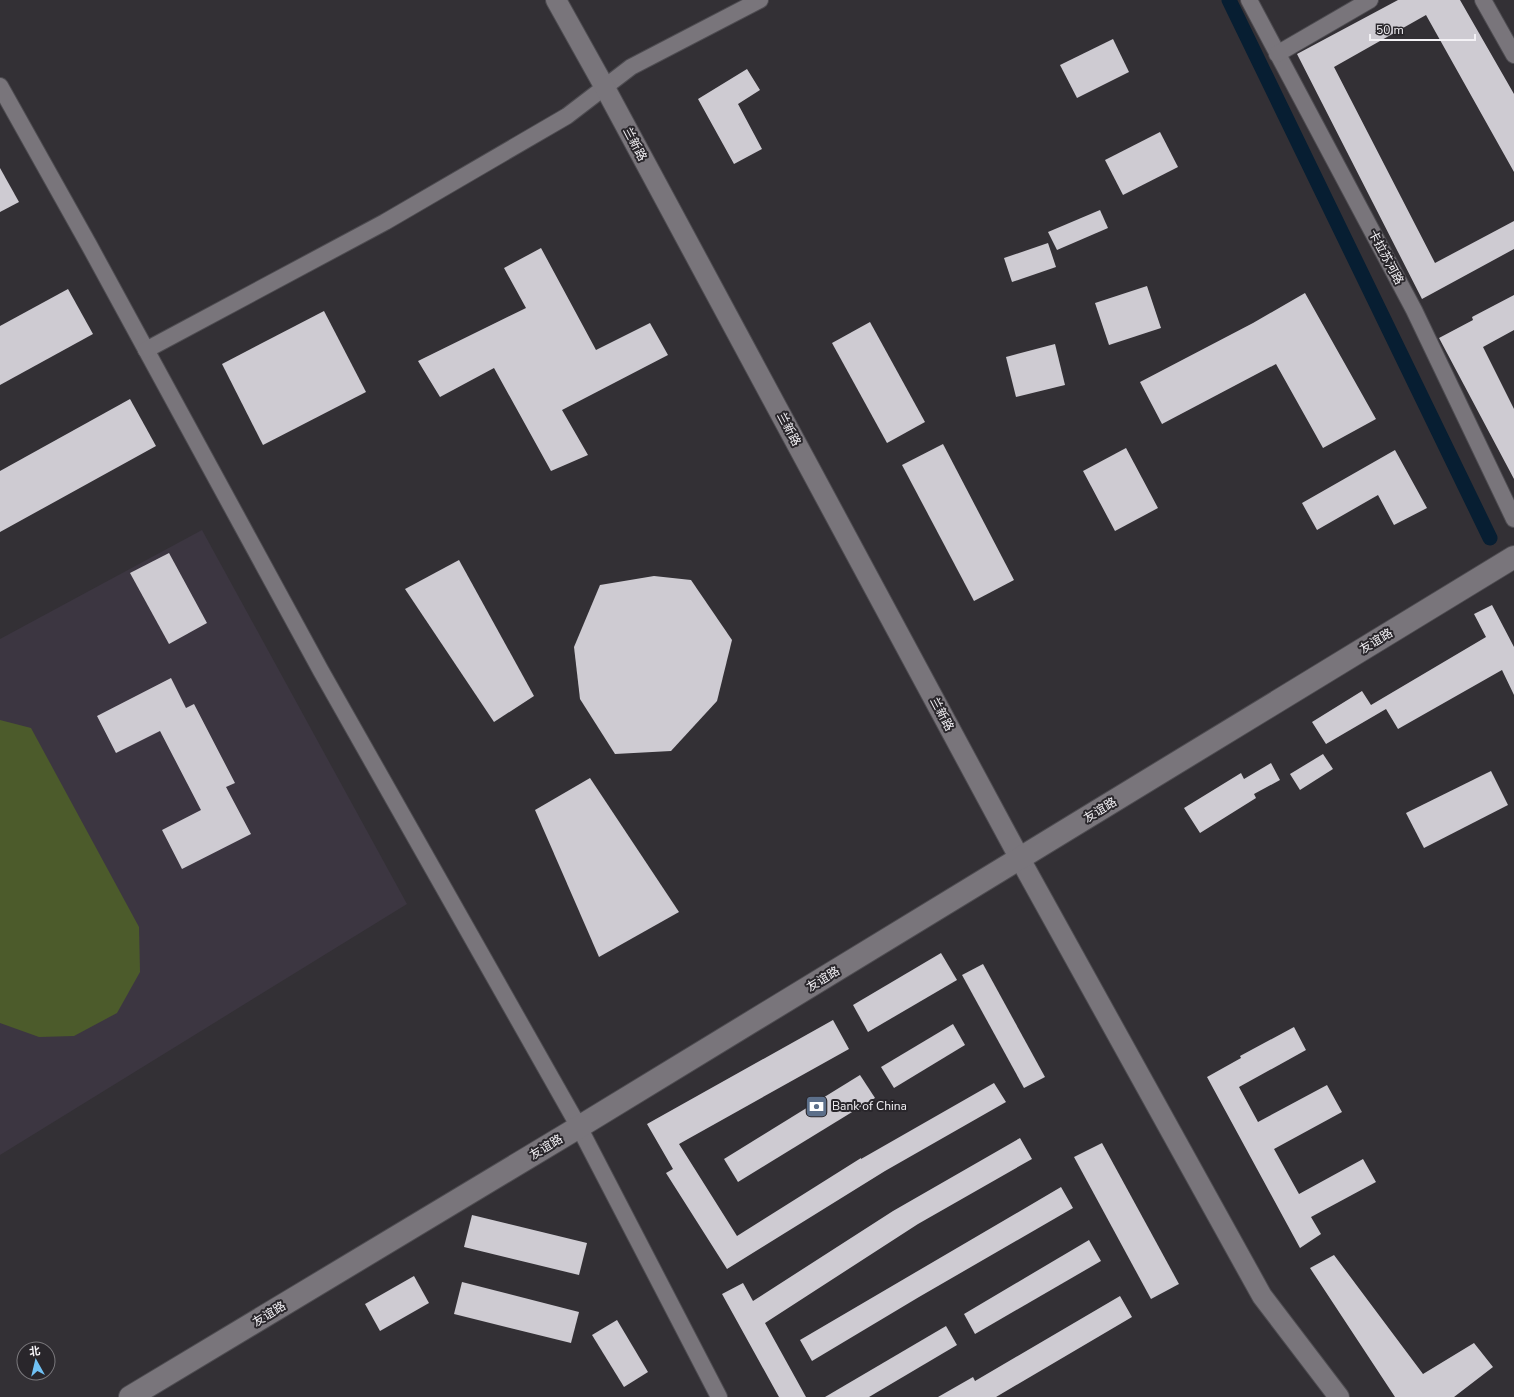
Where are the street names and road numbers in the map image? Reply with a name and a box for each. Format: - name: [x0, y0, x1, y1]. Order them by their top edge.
- street label: 兰新路: [619, 124, 651, 164]
- street label: 卡拉苏河路: [1365, 227, 1407, 287]
- street label: 兰新路: [773, 409, 805, 449]
- street label: 友谊路: [1356, 625, 1396, 657]
- street label: 兰新路: [926, 694, 958, 734]
- street label: 友谊路: [1080, 794, 1120, 826]
- street label: 友谊路: [803, 963, 843, 995]
- street label: 友谊路: [526, 1131, 566, 1163]
- street label: 友谊路: [249, 1298, 289, 1330]

